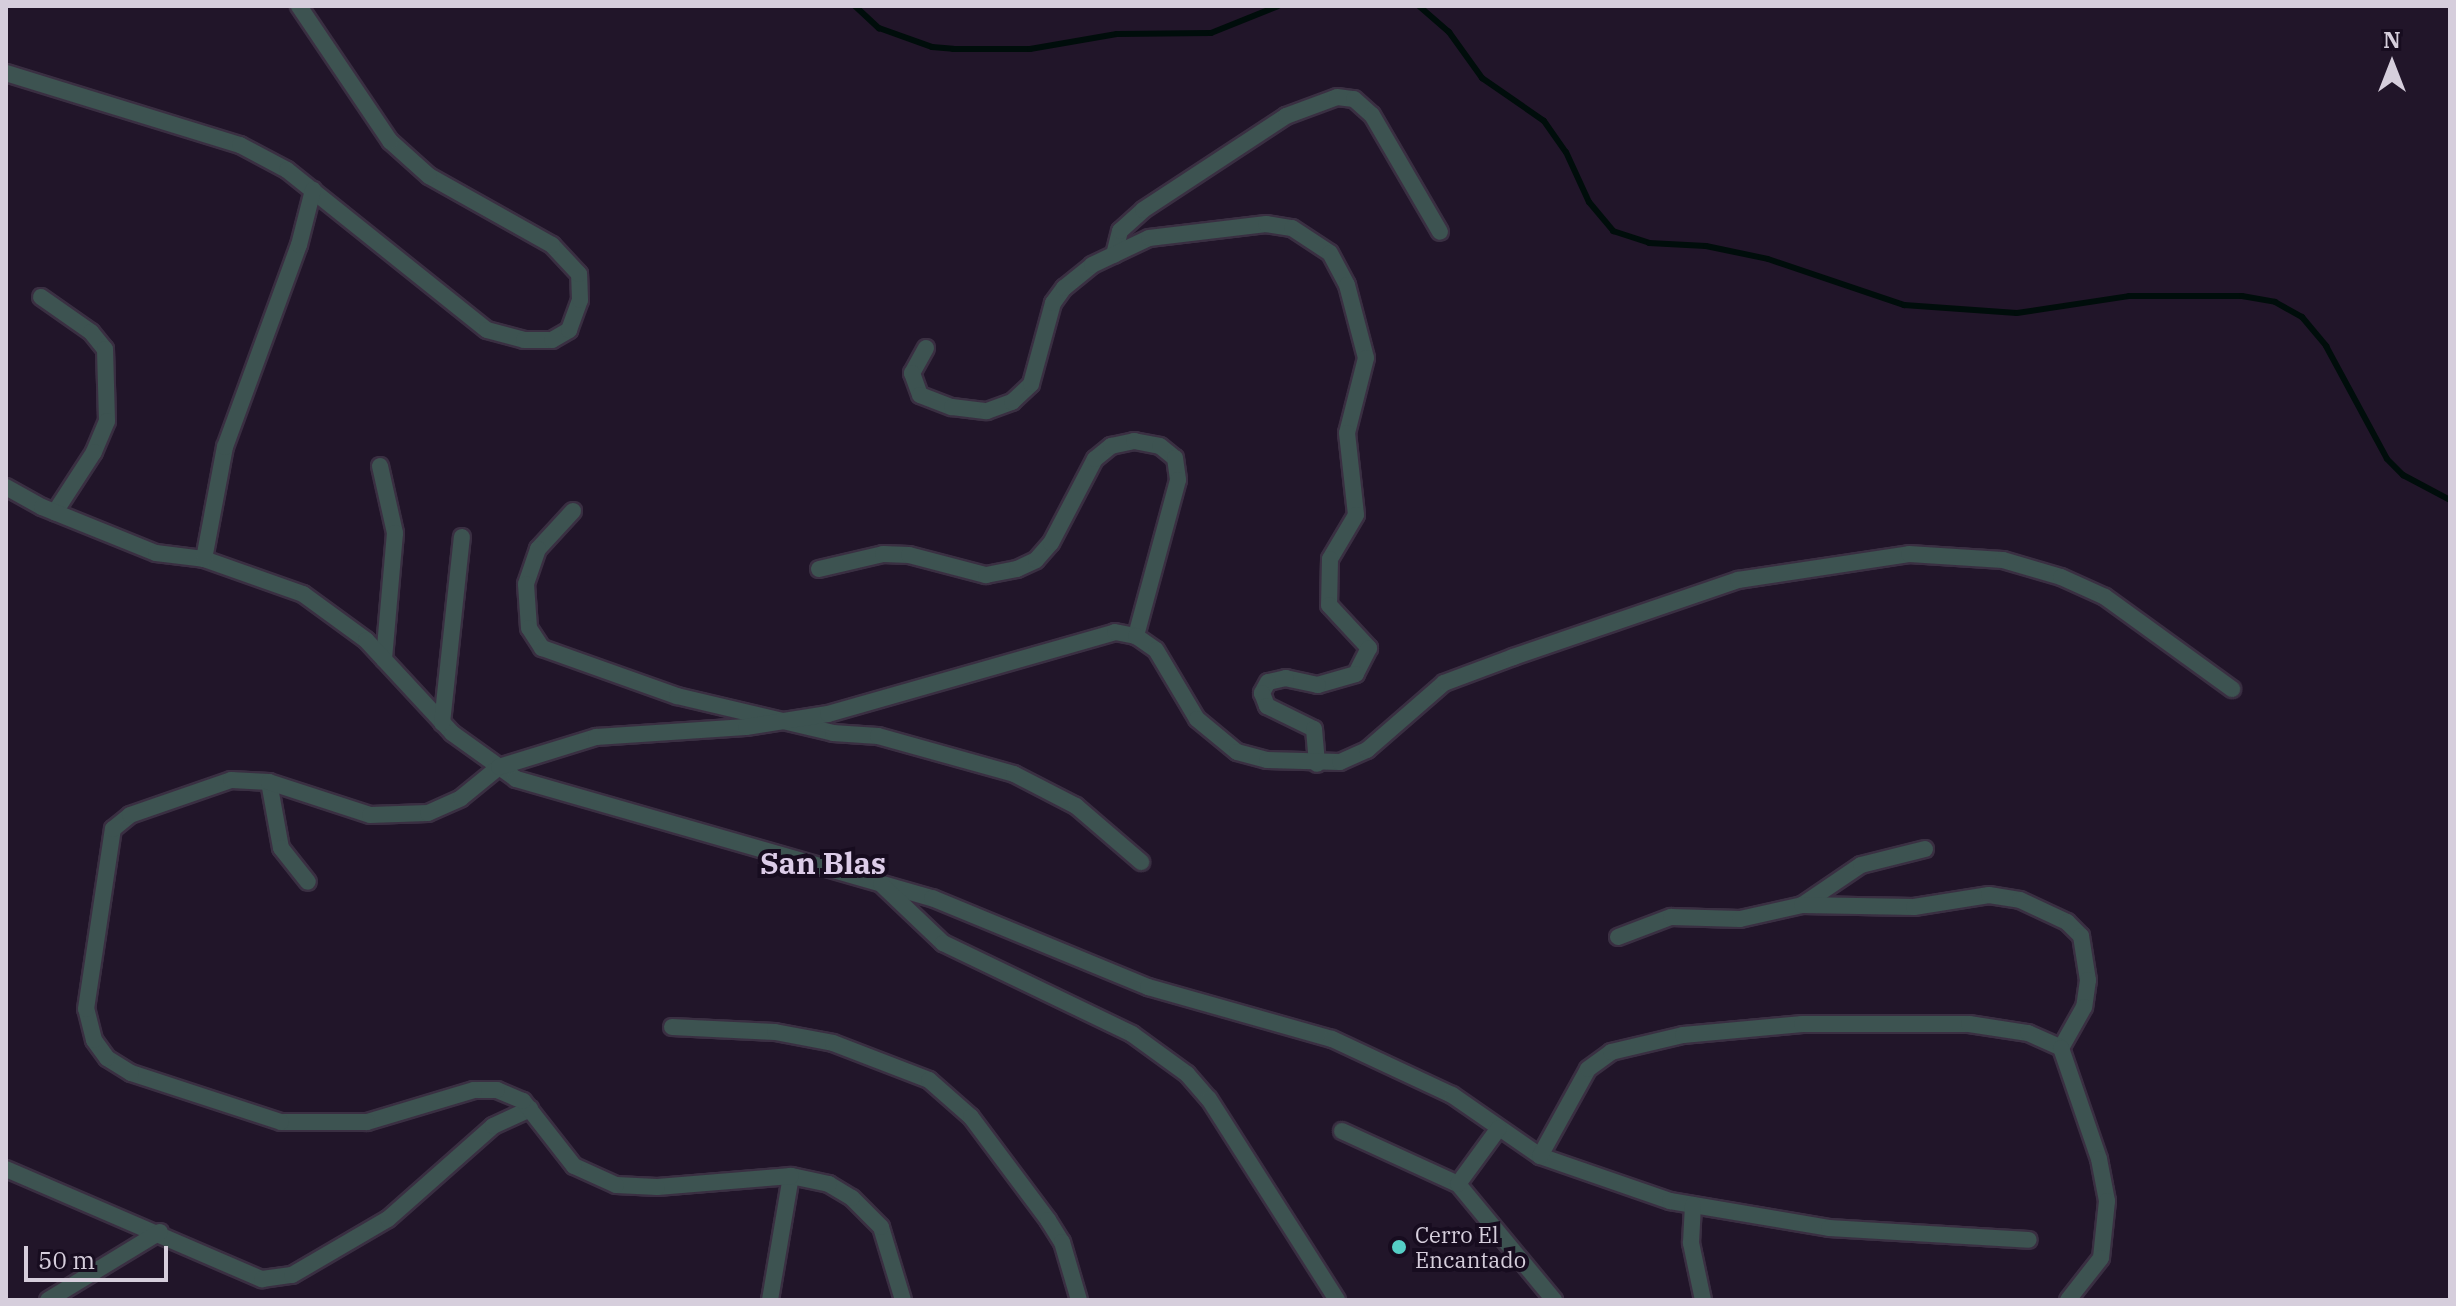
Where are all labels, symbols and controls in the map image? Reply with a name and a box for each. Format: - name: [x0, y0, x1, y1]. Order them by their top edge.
- north arrow: [2352, 24, 2432, 104]
- text: N: [2383, 25, 2401, 54]
- district label: San Blas: [760, 845, 886, 881]
- place label: Cerro El Encantado: [1415, 1221, 1526, 1272]
- scale bar: [28, 1230, 172, 1280]
- marker: Cerro El Encantado: [1390, 1238, 1408, 1256]
- text: 50 m: [38, 1244, 95, 1276]

